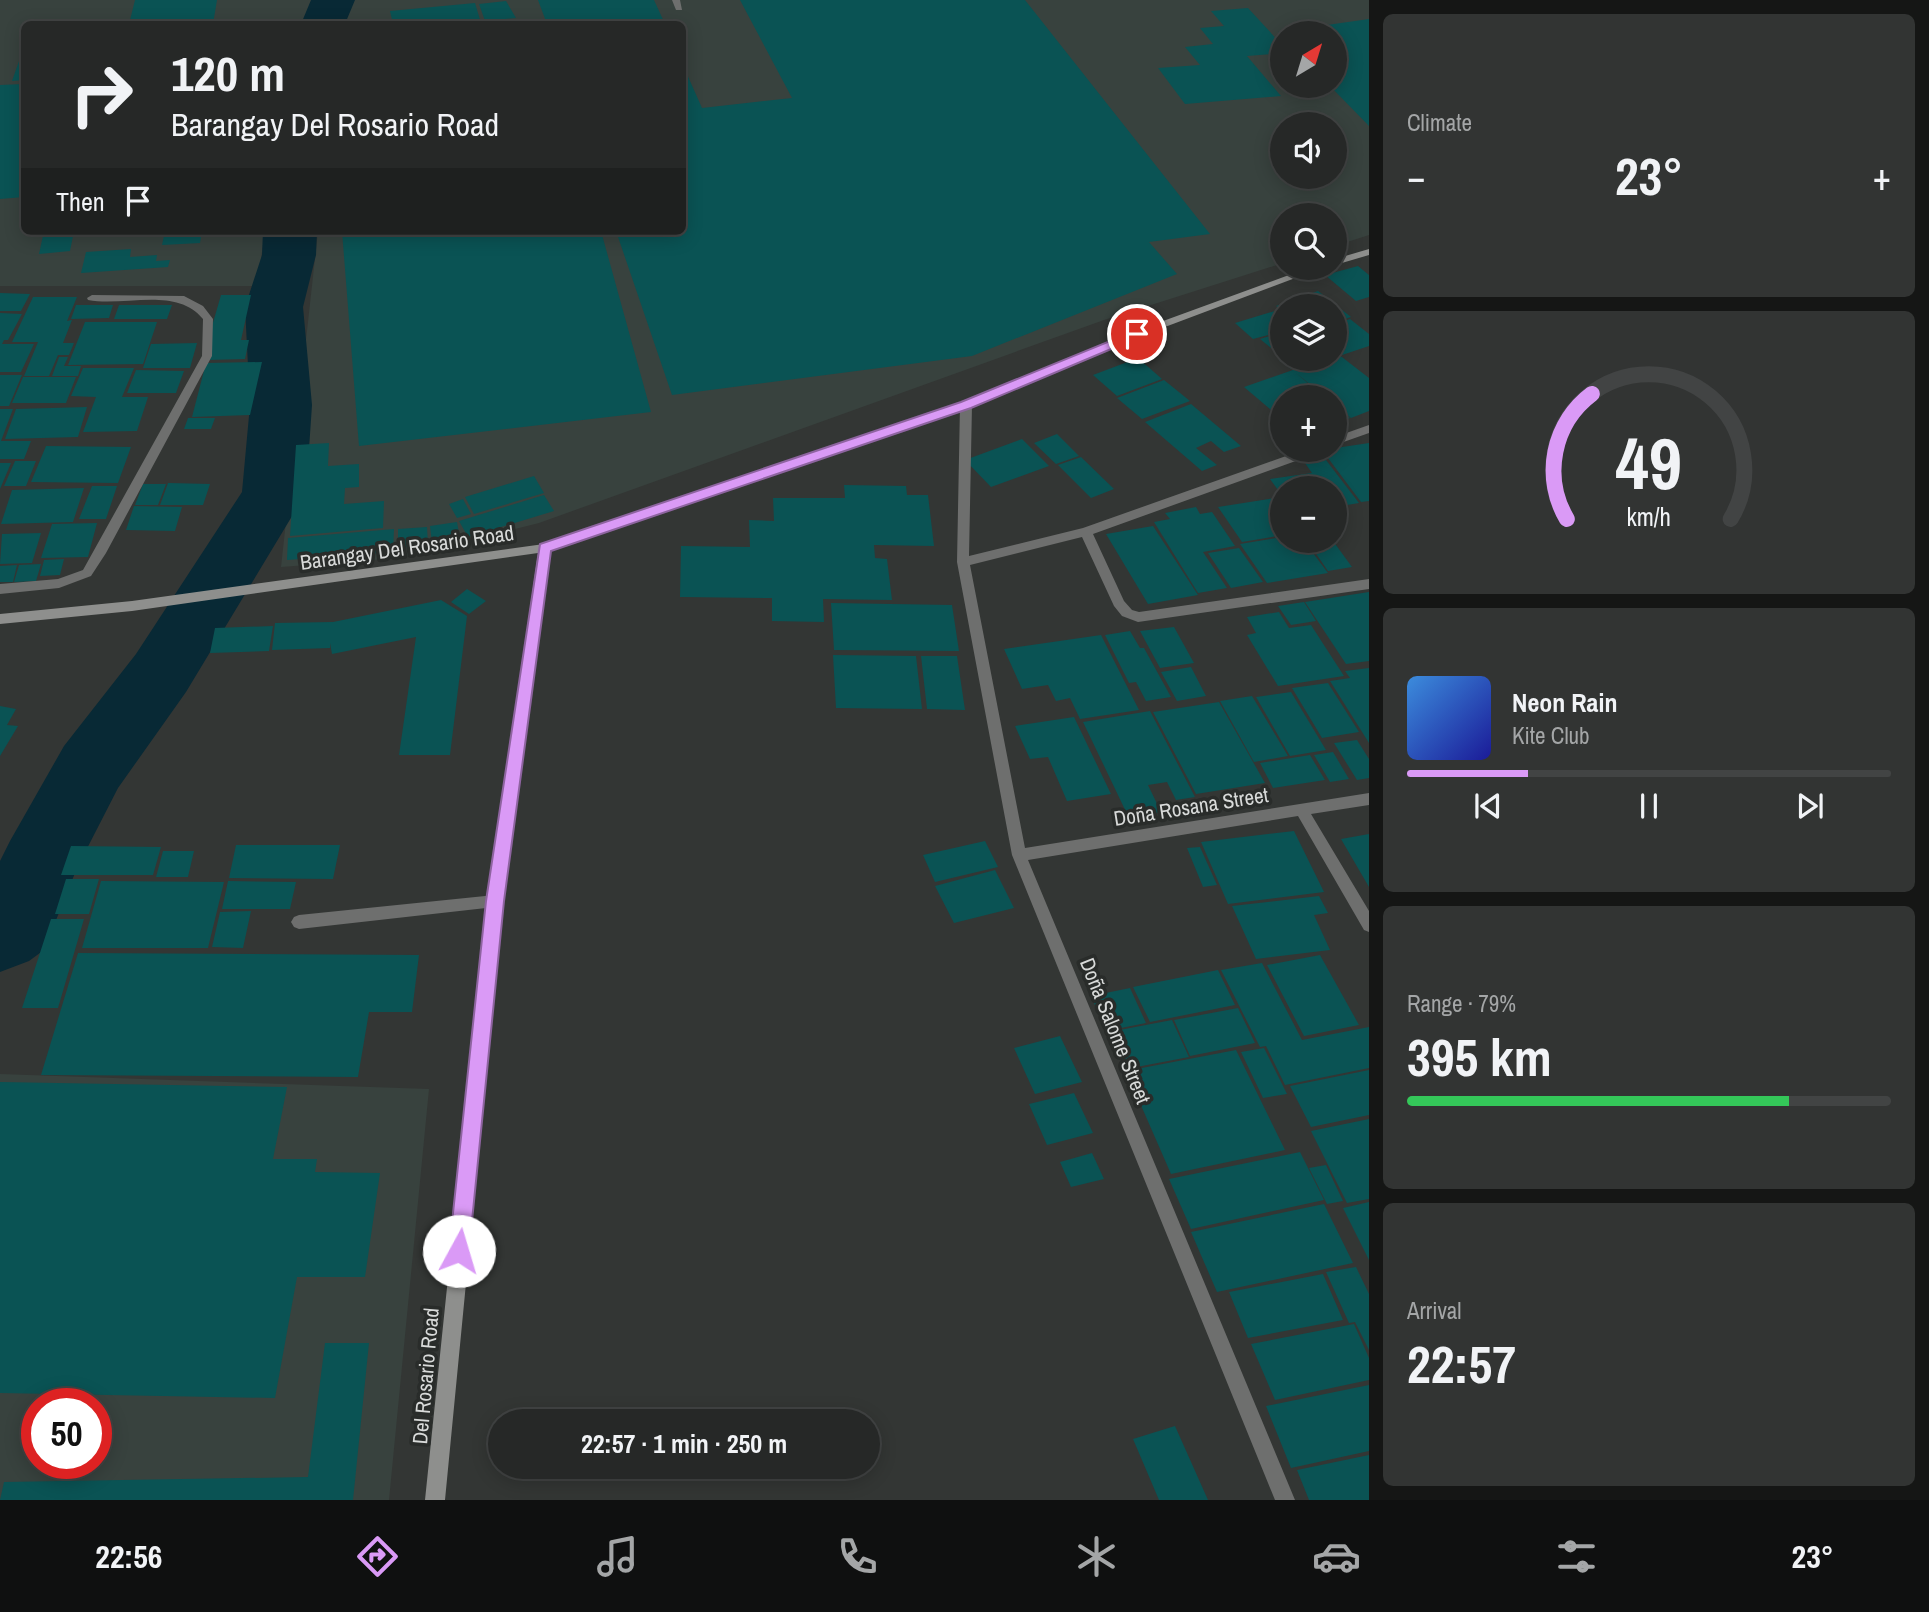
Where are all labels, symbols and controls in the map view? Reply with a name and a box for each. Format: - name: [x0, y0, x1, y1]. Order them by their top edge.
- north arrow: [1270, 21, 1348, 98]
- map controls: [1270, 21, 1347, 553]
- text: 120 m: [171, 40, 285, 106]
- icon: right: [56, 49, 147, 140]
- text: Barangay Del Rosario Road: [171, 103, 499, 146]
- text: Climate: [1407, 107, 1472, 138]
- button: sound: [1270, 112, 1347, 189]
- text: 23°: [1615, 141, 1683, 211]
- text: −: [1407, 151, 1425, 202]
- text: +: [1873, 151, 1891, 202]
- icon: arrive: [119, 182, 157, 220]
- text: Then: [56, 184, 105, 219]
- button: search: [1270, 203, 1347, 280]
- button: layers: [1270, 294, 1347, 371]
- pin: [1107, 304, 1167, 364]
- icon: arrive: [1118, 315, 1156, 353]
- button: +: [1270, 385, 1347, 462]
- text: 49: [1616, 414, 1682, 512]
- button: −: [1270, 476, 1347, 553]
- text: km/h: [1627, 500, 1671, 534]
- street label: Barangay Del Rosario Road: [298, 518, 516, 577]
- text: Neon Rain: [1512, 685, 1617, 720]
- text: Kite Club: [1512, 720, 1590, 751]
- street label: Doña Rosana Street: [1112, 780, 1270, 833]
- icon: previous: [1469, 787, 1507, 825]
- icon: pause: [1630, 787, 1668, 825]
- icon: next: [1791, 787, 1829, 825]
- street label: Doña Salome Street: [1073, 953, 1158, 1108]
- text: Range · 79%: [1407, 988, 1516, 1019]
- text: 395 km: [1407, 1022, 1552, 1092]
- position arrow: [422, 1214, 496, 1288]
- text: Arrival: [1407, 1295, 1462, 1326]
- street label: Del Rosario Road: [405, 1307, 446, 1445]
- text: 22:57: [1407, 1329, 1516, 1399]
- speed limit sign: 50: [21, 1388, 112, 1479]
- text: 22:57 · 1 min · 250 m: [581, 1426, 787, 1461]
- icon: directions: [353, 1532, 402, 1581]
- icon: music: [593, 1532, 642, 1581]
- icon: phone: [833, 1532, 882, 1581]
- icon: climate: [1072, 1532, 1121, 1581]
- icon: car: [1312, 1532, 1361, 1581]
- icon: filters: [1552, 1532, 1601, 1581]
- text: 22:56: [95, 1535, 162, 1578]
- text: 23°: [1792, 1535, 1834, 1578]

